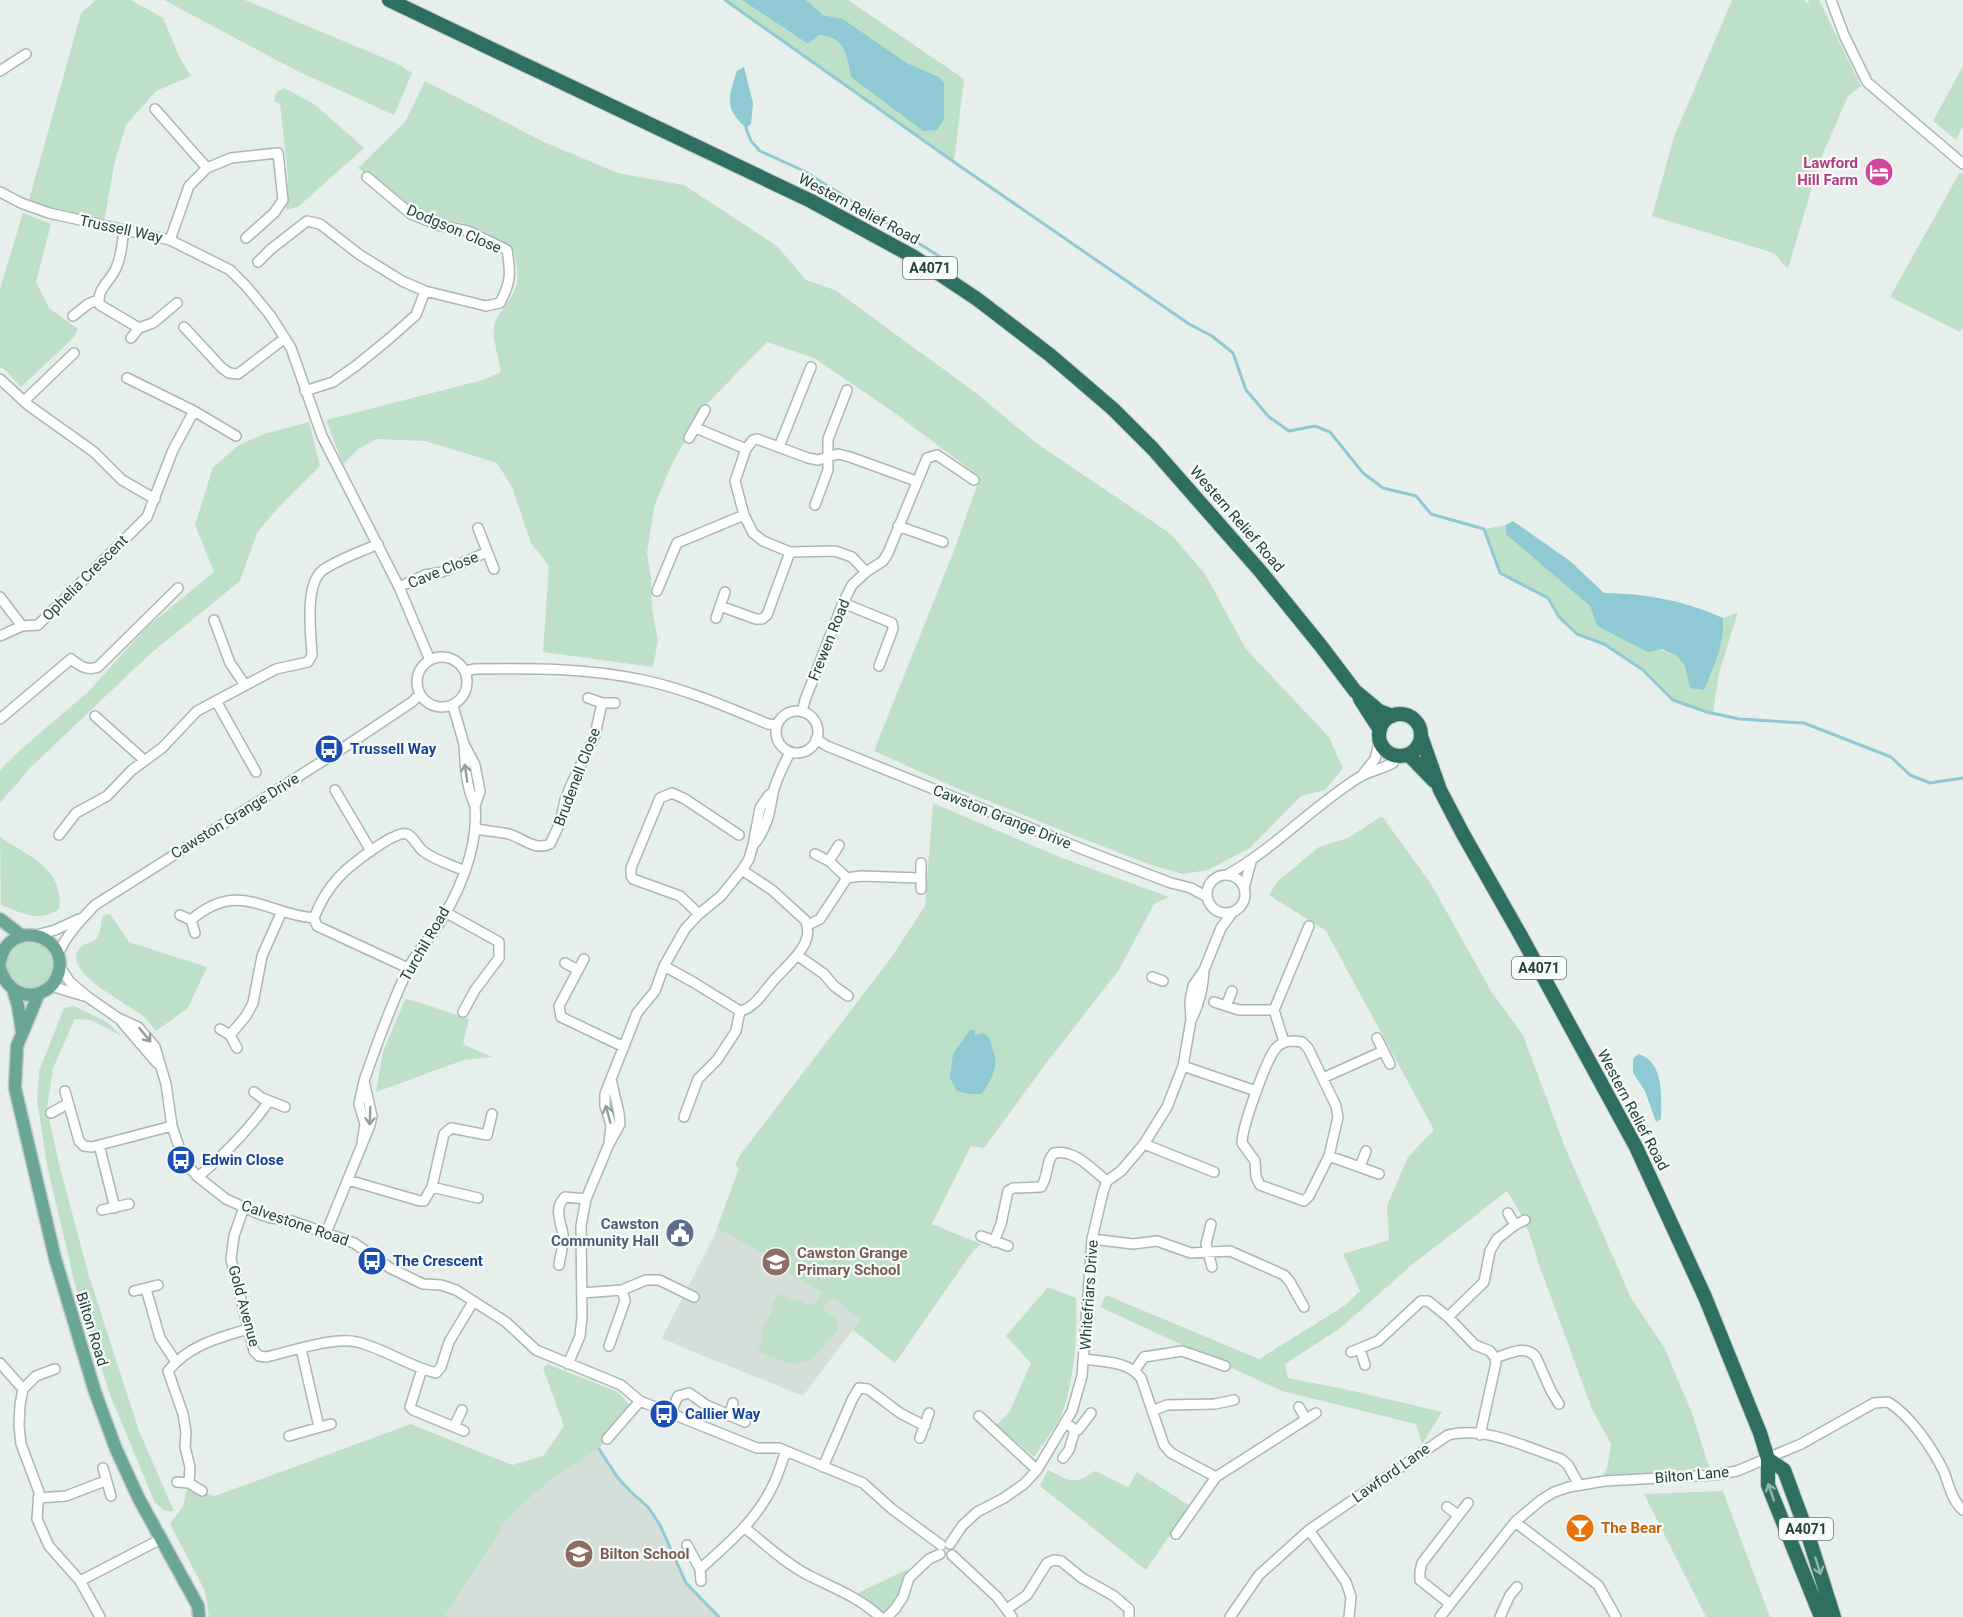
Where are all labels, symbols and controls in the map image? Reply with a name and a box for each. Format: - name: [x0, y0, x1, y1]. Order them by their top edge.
- place label: Lawford Hill Farm: [1797, 154, 1858, 189]
- hotel icon: Lawford Hill Farm: [1863, 156, 1895, 188]
- street label: Western Relief Road: [795, 169, 923, 249]
- street label: Dodgson Close: [404, 201, 504, 257]
- street label: Trussell Way: [78, 211, 164, 247]
- road number: A4071: [903, 257, 957, 279]
- street label: Western Relief Road: [1186, 462, 1288, 576]
- street label: Ophelia Crescent: [38, 531, 132, 625]
- street label: Cave Close: [405, 548, 481, 592]
- street label: Frewen Road: [804, 596, 854, 684]
- street label: Brudenell Close: [550, 725, 604, 829]
- bus stop icon: Trussell Way: [313, 733, 345, 765]
- place label: Trussell Way: [350, 740, 437, 758]
- one-way arrow: [460, 764, 471, 784]
- street label: Cawston Grange Drive: [168, 769, 302, 863]
- street label: Cawston Grange Drive: [930, 781, 1074, 853]
- street label: Turchil Road: [396, 904, 454, 984]
- road number: A4071: [1512, 957, 1566, 979]
- one-way arrow: [139, 1027, 152, 1043]
- street label: Western Relief Road: [1593, 1046, 1673, 1174]
- one-way arrow: [602, 1105, 613, 1124]
- one-way arrow: [364, 1106, 375, 1125]
- bus stop icon: Edwin Close: [165, 1144, 197, 1176]
- place label: Edwin Close: [202, 1151, 284, 1169]
- street label: Calvestone Road: [239, 1196, 351, 1250]
- place label: Cawston Community Hall: [551, 1215, 659, 1250]
- public building icon: Cawston Community Hall: [664, 1217, 696, 1249]
- street label: Whitefriars Drive: [1076, 1239, 1102, 1351]
- place label: Cawston Grange Primary School: [797, 1244, 908, 1279]
- bus stop icon: The Crescent: [356, 1245, 388, 1277]
- school or university icon: Cawston Grange Primary School: [760, 1246, 792, 1278]
- place label: The Crescent: [393, 1252, 483, 1270]
- street label: Gold Avenue: [224, 1263, 264, 1349]
- street label: Bilton Road: [72, 1290, 112, 1368]
- bus stop icon: Callier Way: [648, 1398, 680, 1430]
- place label: Callier Way: [685, 1405, 761, 1423]
- street label: Lawford Lane: [1349, 1440, 1433, 1506]
- street label: Bilton Lane: [1654, 1463, 1730, 1487]
- one-way arrow: [1765, 1483, 1776, 1502]
- bar icon: The Bear: [1564, 1512, 1596, 1544]
- road number: A4071: [1779, 1518, 1833, 1540]
- place label: The Bear: [1601, 1519, 1662, 1537]
- school or university icon: Bilton School: [563, 1538, 595, 1570]
- place label: Bilton School: [600, 1545, 689, 1563]
- one-way arrow: [1813, 1556, 1824, 1575]

